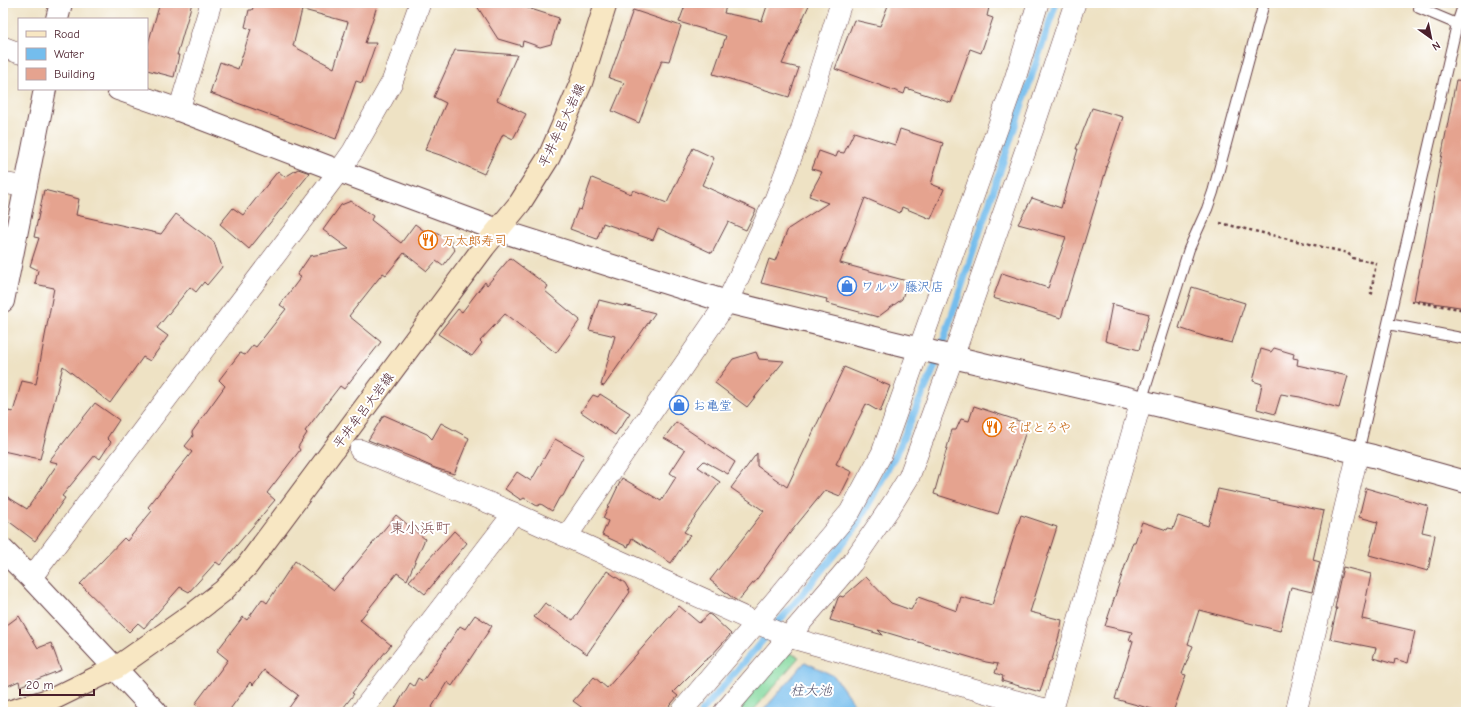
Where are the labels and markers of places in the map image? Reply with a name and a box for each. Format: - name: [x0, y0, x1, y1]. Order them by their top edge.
- restaurant icon: 万太郎寿司: [417, 229, 439, 251]
- place label: 万太郎寿司: [442, 233, 507, 248]
- shop icon: ワルツ 藤沢店: [836, 275, 858, 297]
- place label: ワルツ 藤沢店: [861, 279, 944, 294]
- shop icon: お亀堂: [668, 394, 690, 416]
- place label: お亀堂: [693, 398, 732, 413]
- restaurant icon: そばとろや: [981, 416, 1003, 438]
- place label: そばとろや: [1006, 420, 1071, 435]

